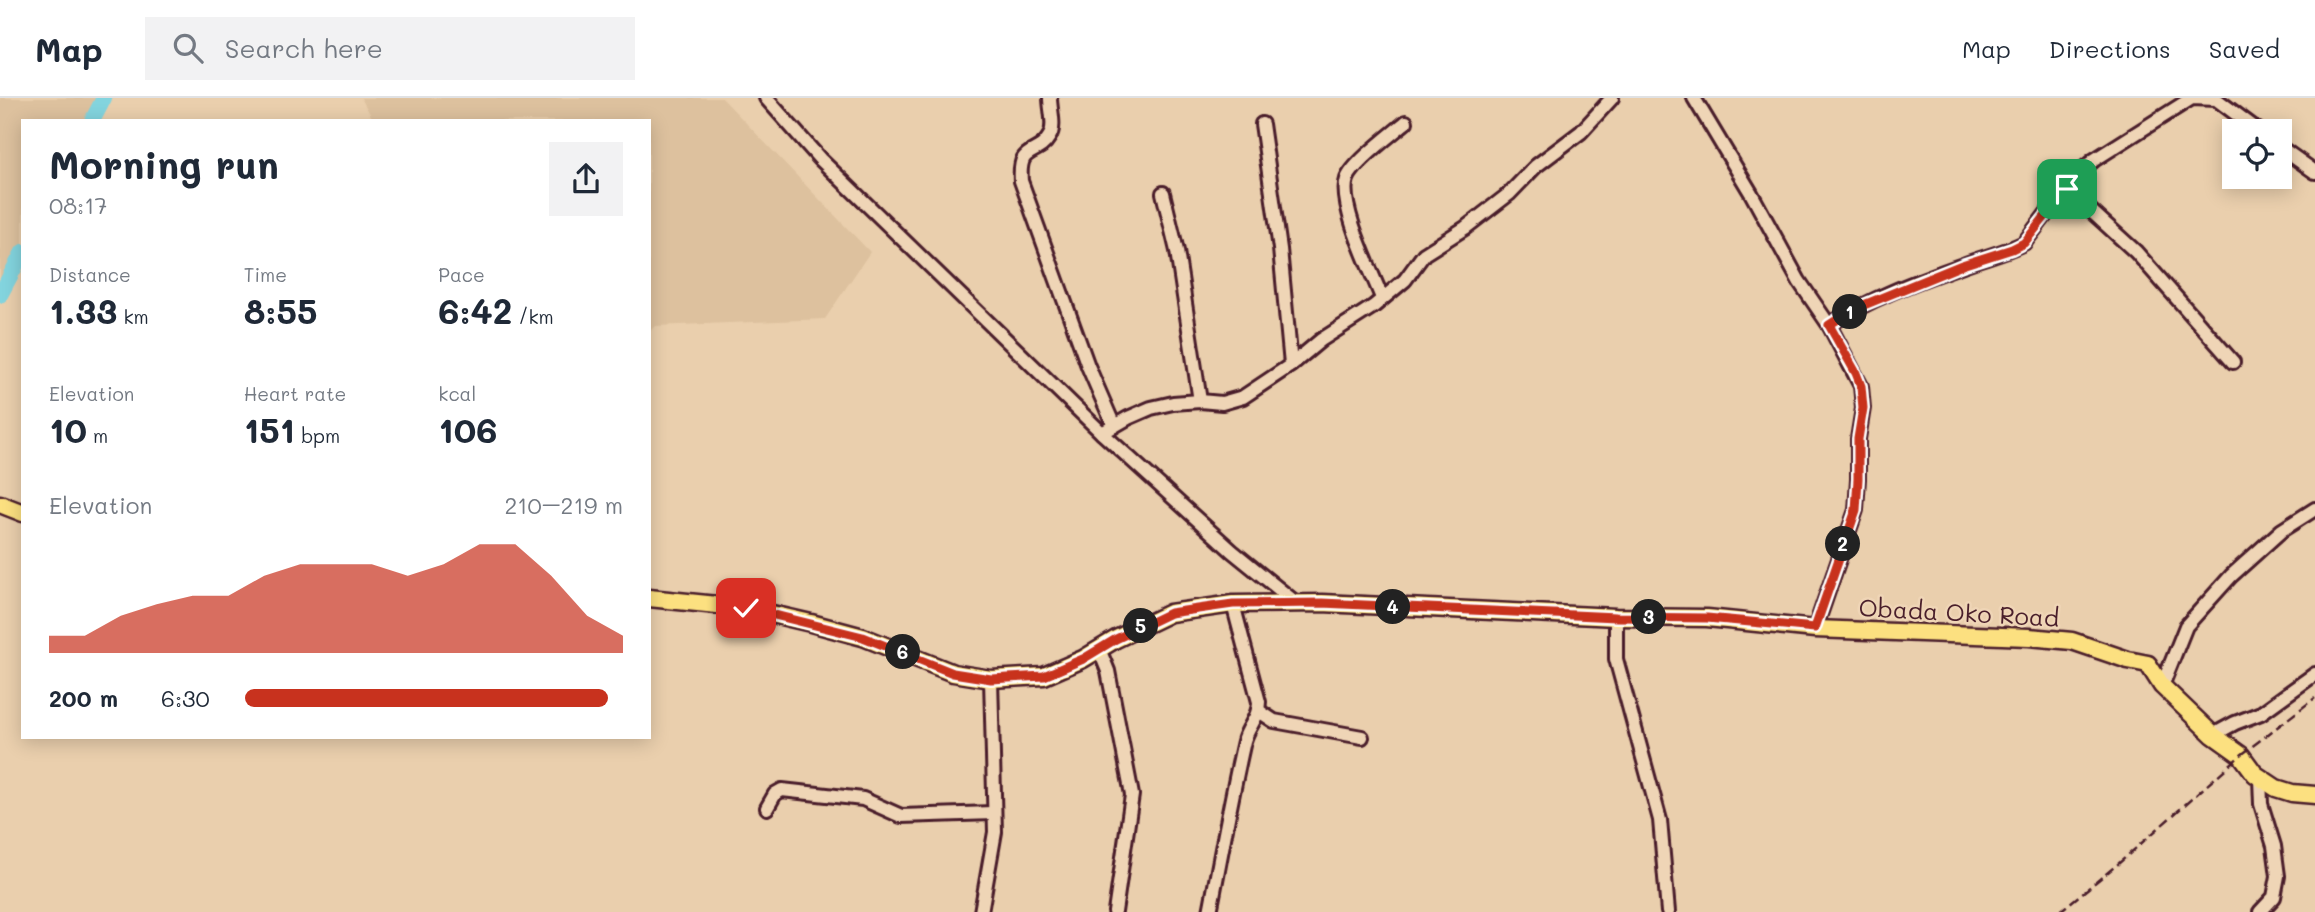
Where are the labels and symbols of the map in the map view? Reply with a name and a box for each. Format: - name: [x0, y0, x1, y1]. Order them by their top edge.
- pin: [2037, 159, 2097, 219]
- pin: 1: [1832, 294, 1868, 330]
- pin: 2: [1826, 526, 1860, 562]
- pin: [716, 578, 776, 638]
- pin: 4: [1376, 589, 1410, 624]
- street label: Obada Oko Road: [1858, 591, 2060, 633]
- pin: 3: [1632, 600, 1666, 634]
- pin: 5: [1124, 608, 1158, 644]
- pin: 6: [886, 634, 920, 670]

